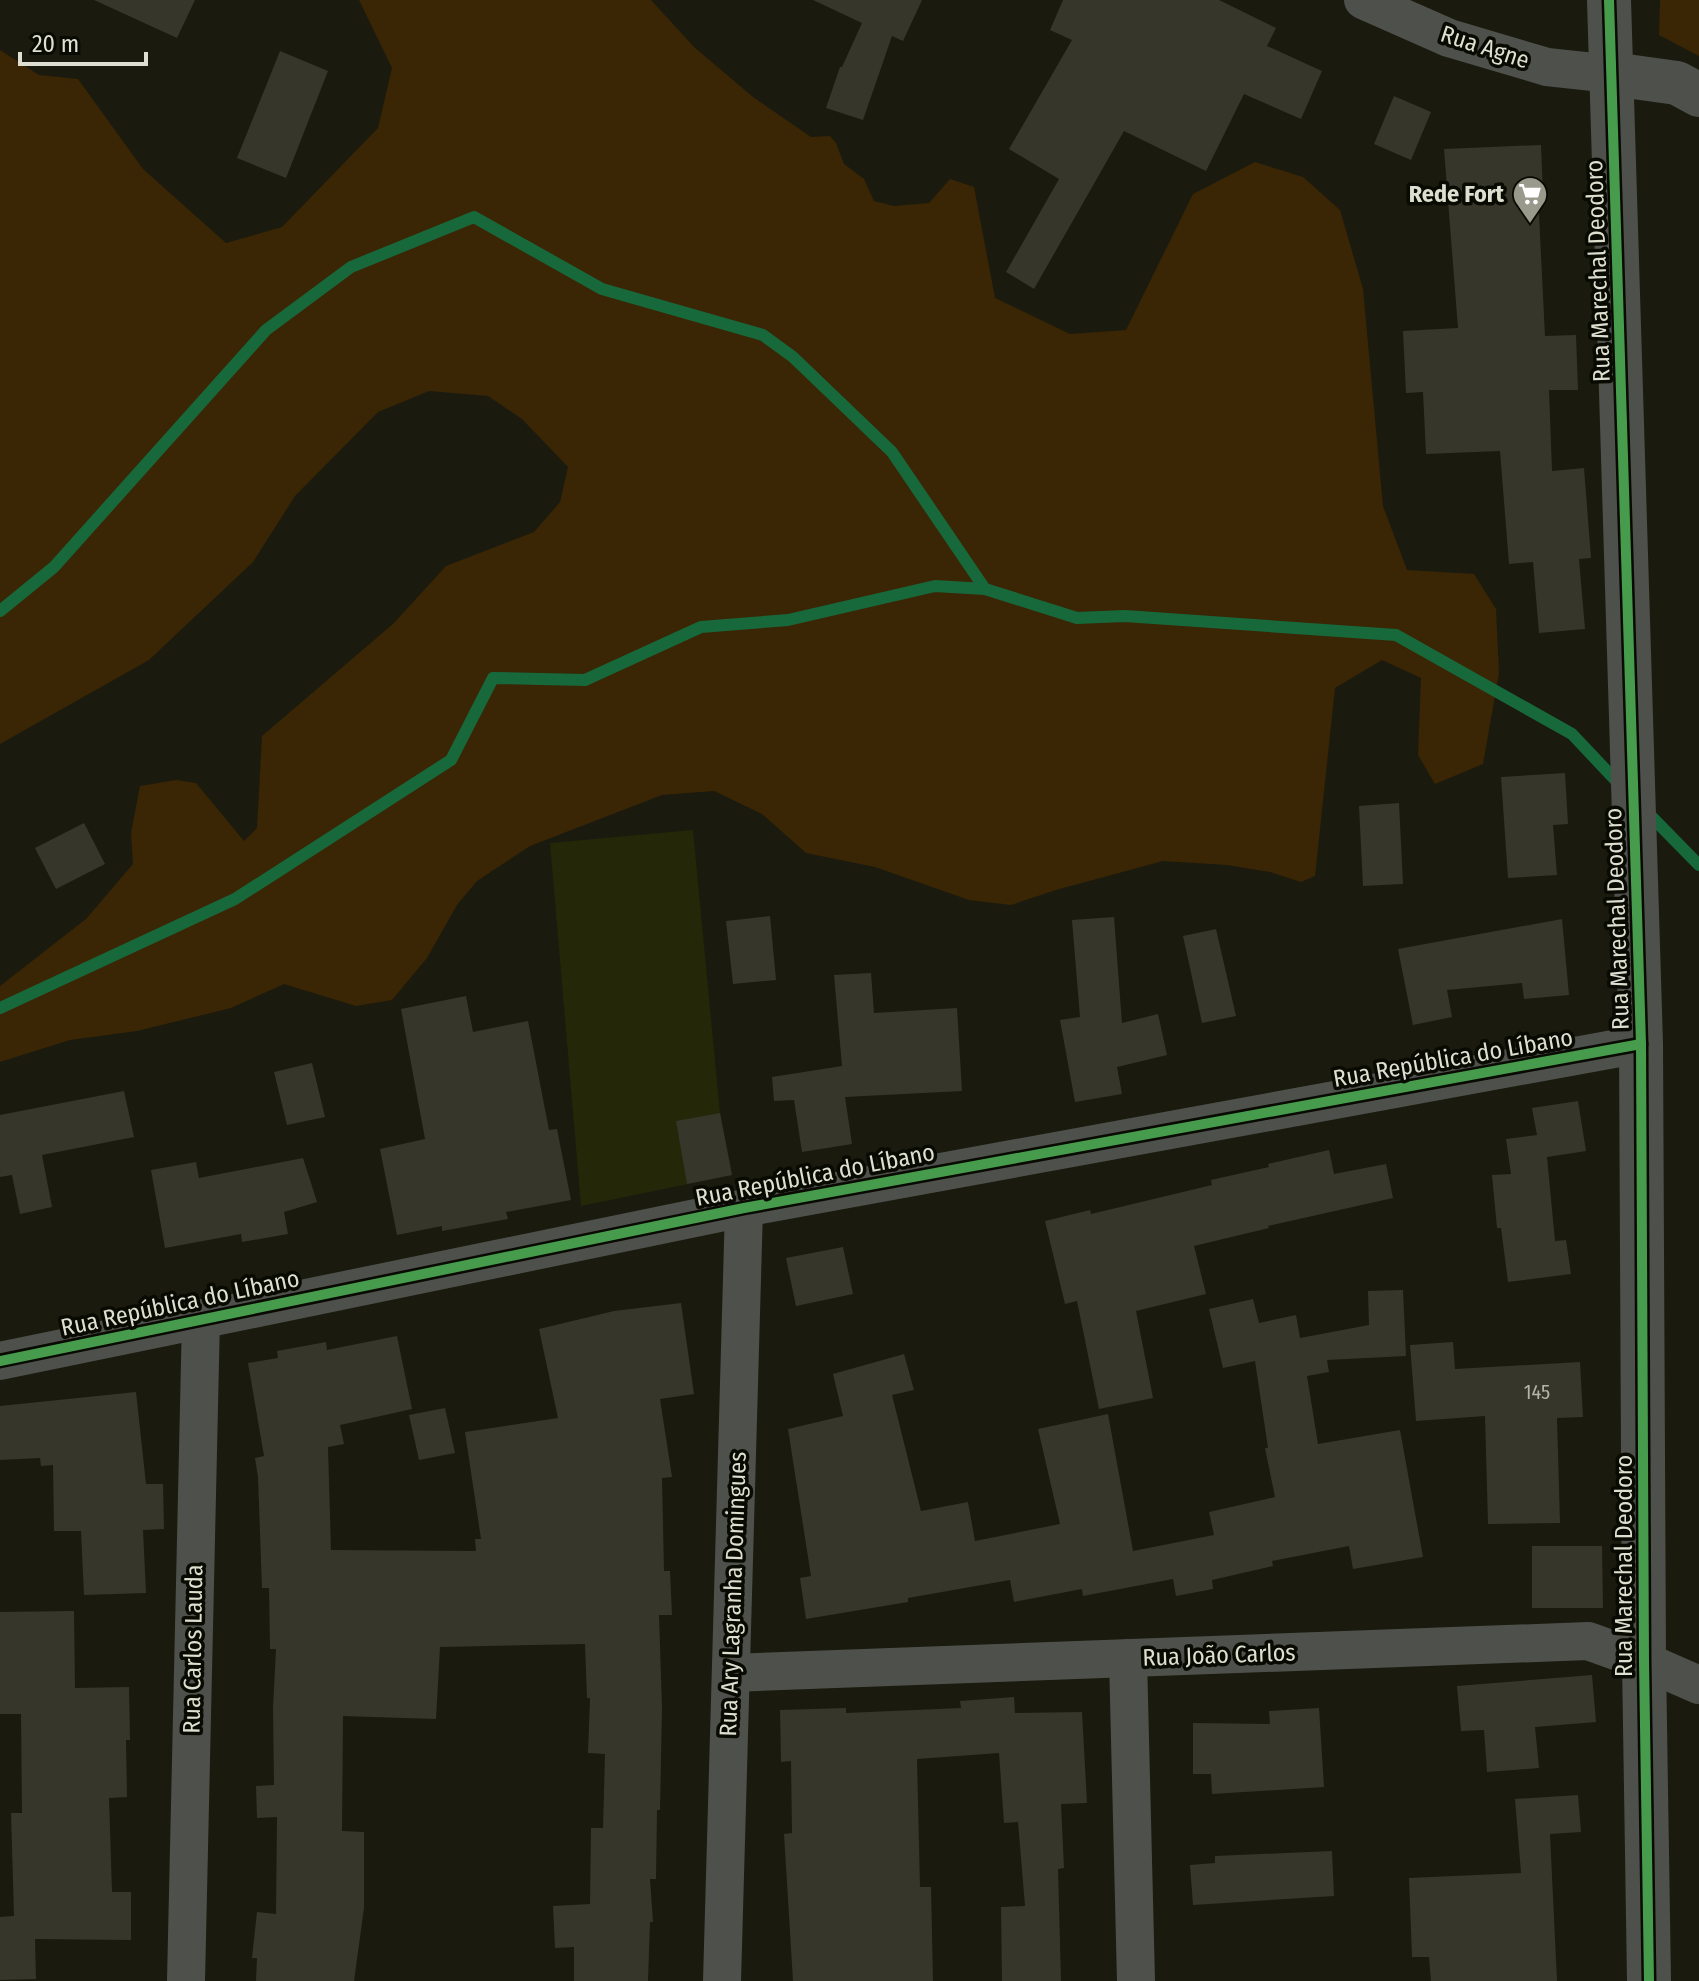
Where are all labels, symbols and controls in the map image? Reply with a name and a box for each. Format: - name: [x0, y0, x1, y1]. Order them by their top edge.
- scale bar: [20, 16, 146, 66]
- street label: Rua Agne: [1437, 20, 1533, 74]
- text: 20 m: [32, 30, 79, 58]
- street label: Rua Marechal Deodoro: [1580, 160, 1616, 382]
- supermarket icon: Rede Fort: [1511, 175, 1549, 225]
- place label: Rede Fort: [1409, 180, 1505, 208]
- street label: Rua Marechal Deodoro: [1599, 808, 1635, 1030]
- street label: Rua República do Líbano: [1331, 1023, 1575, 1093]
- street label: Rua República do Líbano: [693, 1138, 937, 1212]
- street label: Rua República do Líbano: [58, 1264, 302, 1342]
- house number: 145: [1524, 1380, 1550, 1404]
- street label: Rua Ary Lagranha Domingues: [714, 1451, 752, 1737]
- street label: Rua Marechal Deodoro: [1610, 1455, 1638, 1677]
- street label: Rua Carlos Lauda: [178, 1564, 208, 1734]
- street label: Rua João Carlos: [1142, 1638, 1296, 1672]

